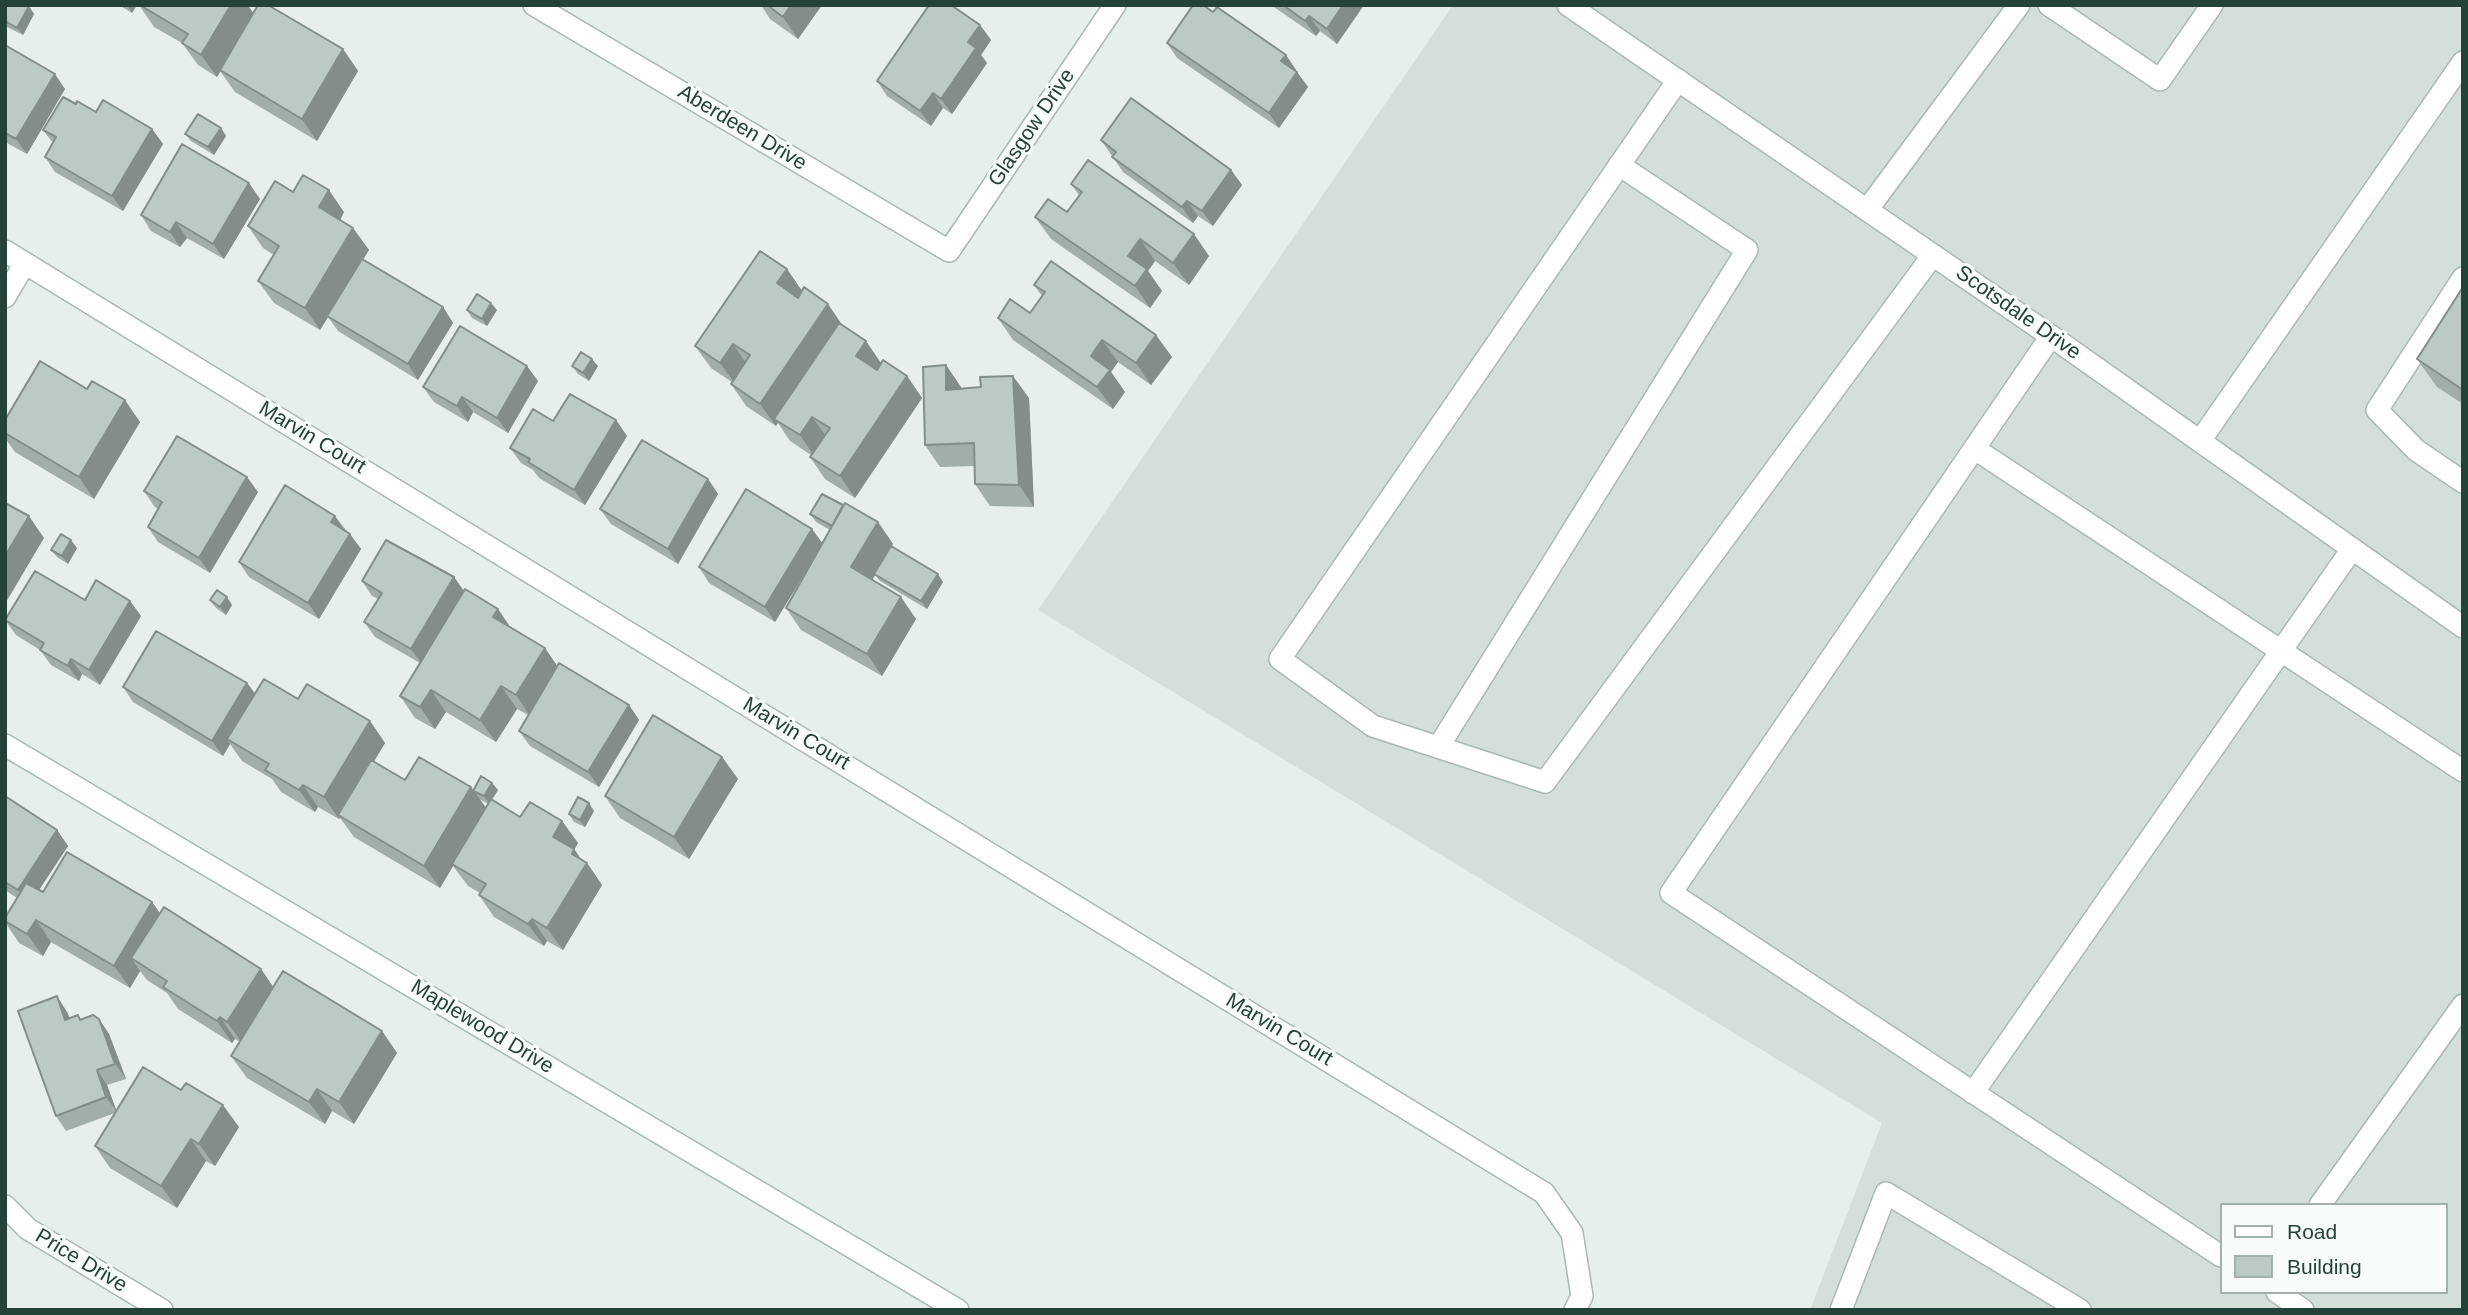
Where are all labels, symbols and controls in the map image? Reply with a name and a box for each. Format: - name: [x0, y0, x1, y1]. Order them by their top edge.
- street label: Glasgow Drive: [983, 64, 1081, 192]
- street label: Aberdeen Drive: [673, 80, 811, 176]
- street label: Scotsdale Drive: [1951, 261, 2085, 365]
- street label: Marvin Court: [254, 396, 370, 480]
- street label: Marvin Court: [738, 692, 854, 776]
- street label: Maplewood Drive: [406, 974, 558, 1080]
- street label: Marvin Court: [1221, 988, 1337, 1072]
- legend: [2220, 1203, 2447, 1294]
- text: Road: [2287, 1220, 2337, 1243]
- street label: Price Drive: [31, 1224, 131, 1298]
- text: Building: [2287, 1255, 2362, 1278]

